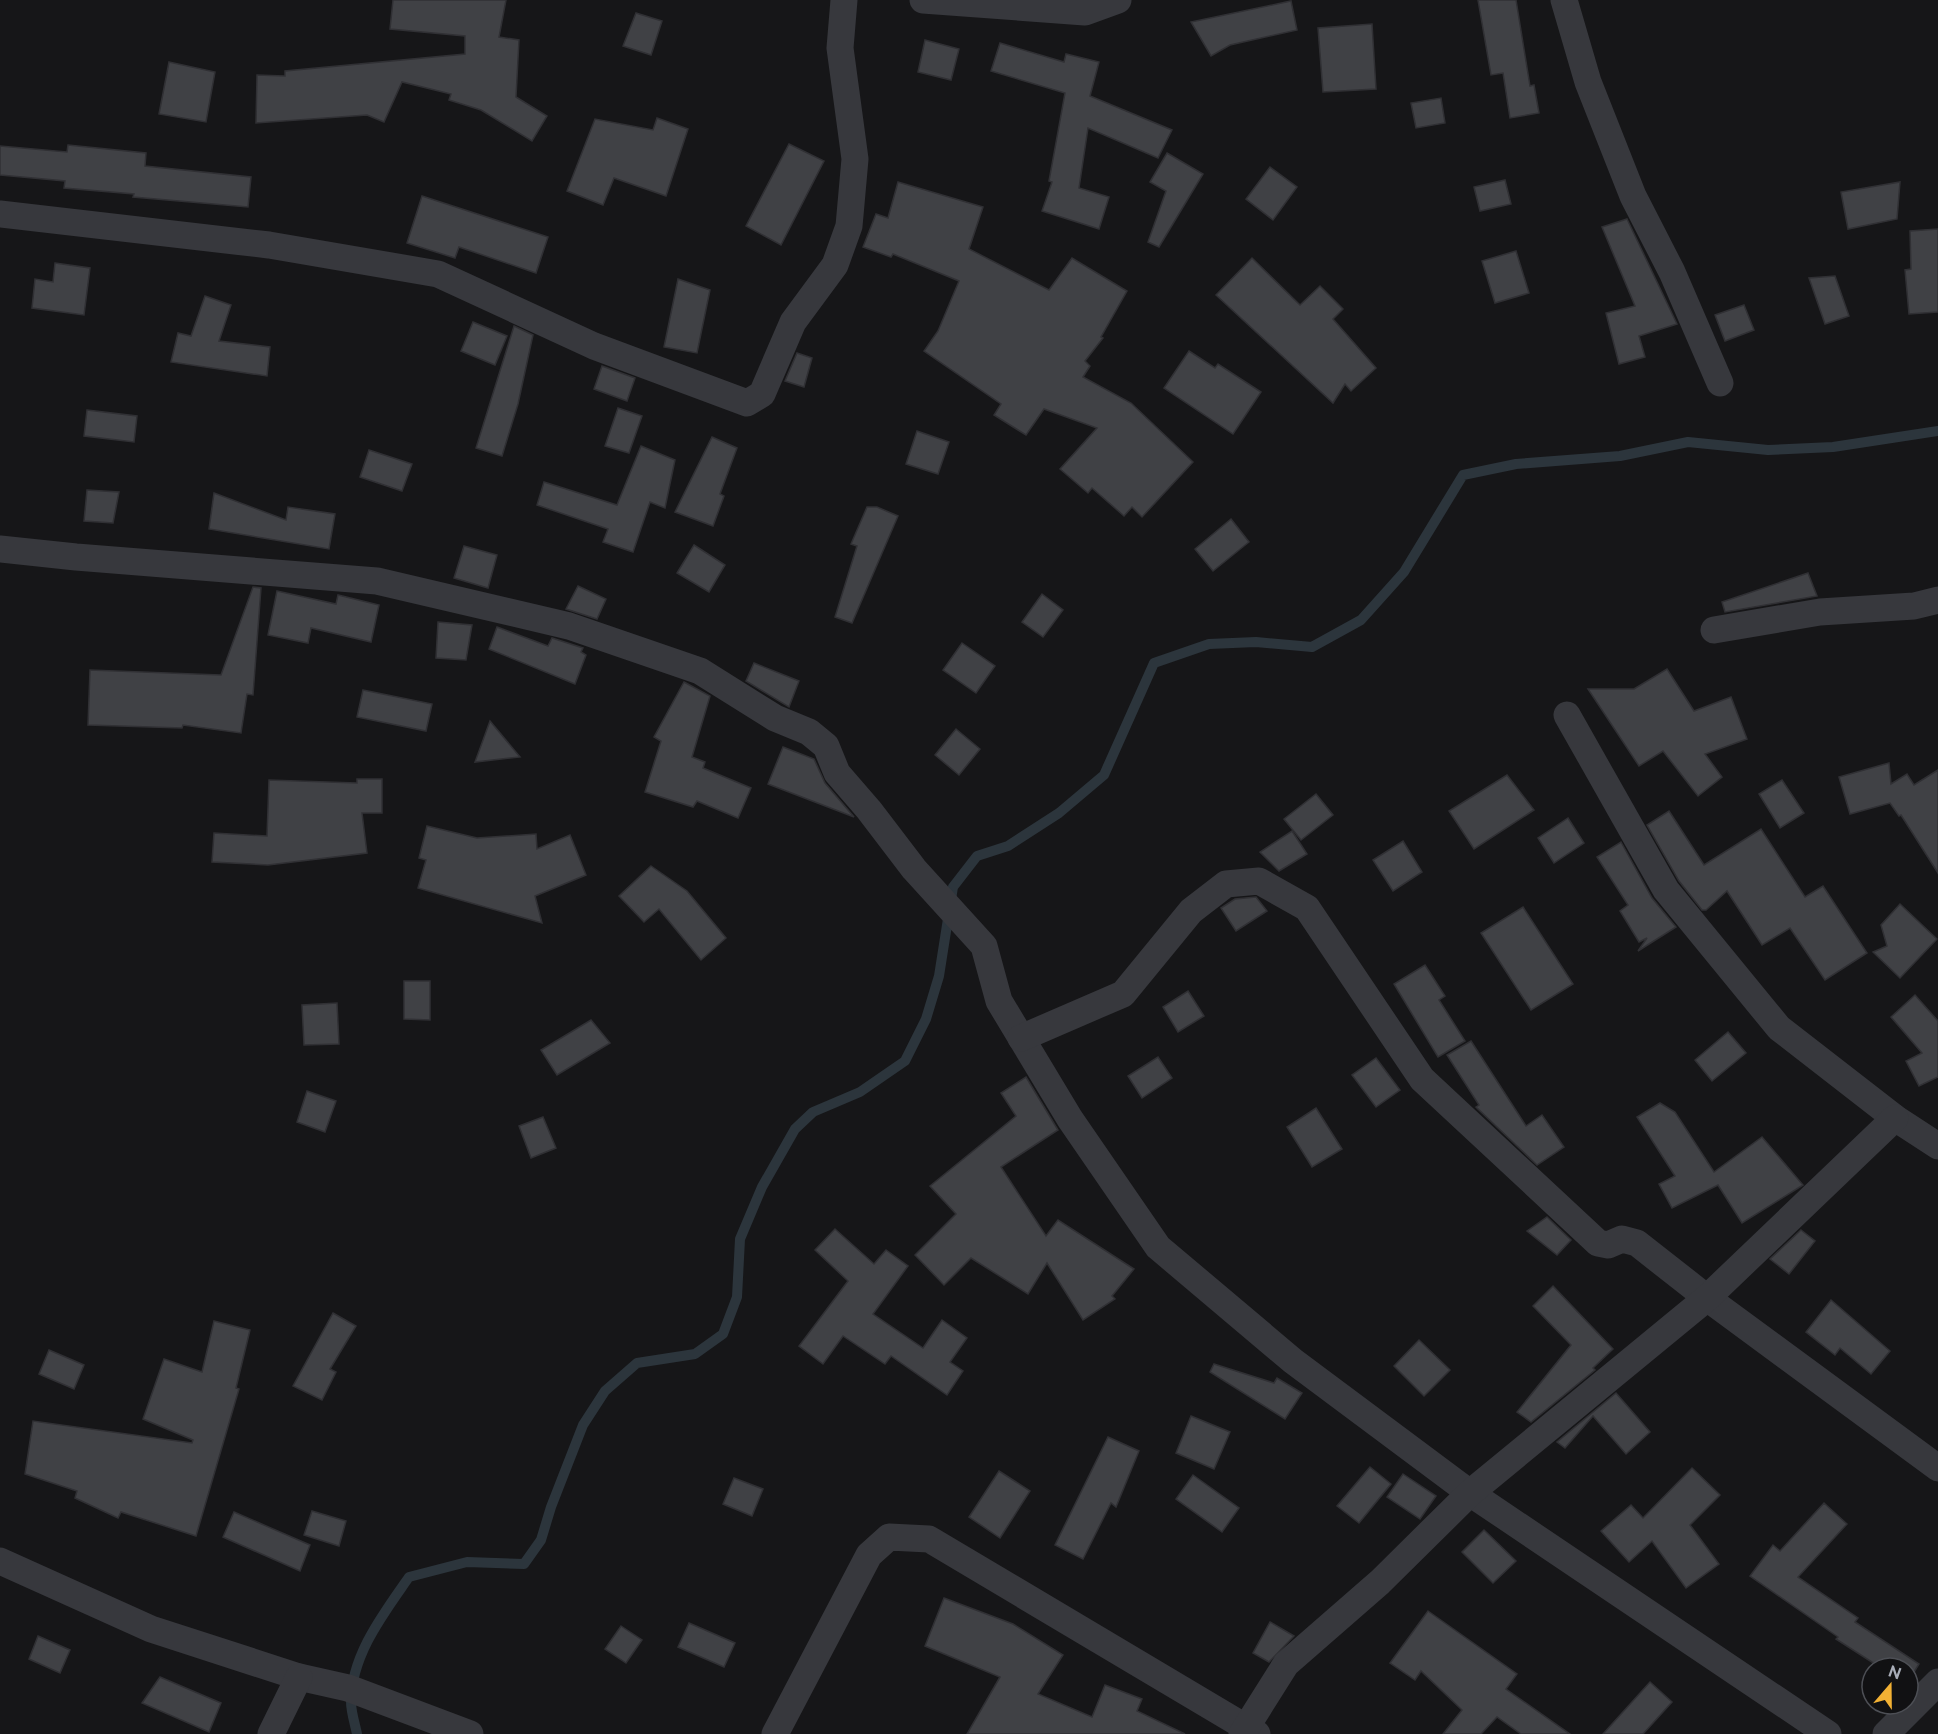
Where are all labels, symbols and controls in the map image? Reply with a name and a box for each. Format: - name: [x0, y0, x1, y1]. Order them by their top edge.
- north arrow: [1860, 1656, 1920, 1716]
- text: N: [1886, 1661, 1904, 1683]

